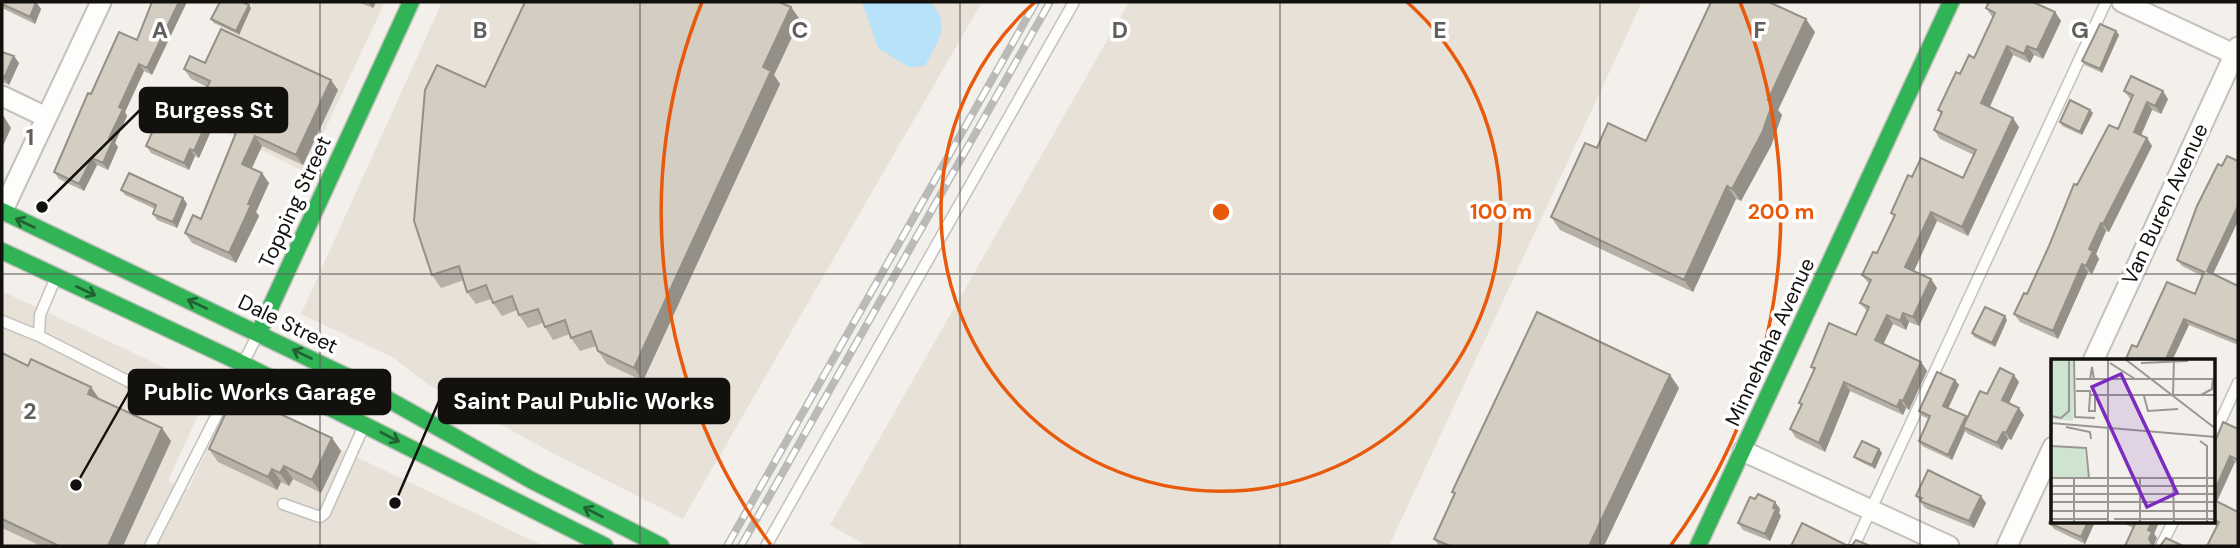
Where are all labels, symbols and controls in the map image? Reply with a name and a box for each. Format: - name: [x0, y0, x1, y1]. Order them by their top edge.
- text: A: [152, 15, 168, 45]
- text: B: [473, 15, 487, 45]
- text: C: [792, 15, 808, 45]
- text: D: [1112, 15, 1128, 45]
- text: E: [1433, 15, 1447, 45]
- text: F: [1754, 15, 1767, 45]
- text: G: [2071, 15, 2089, 45]
- callout: Burgess St: [140, 88, 287, 132]
- text: Burgess St: [155, 95, 273, 125]
- street label: Van Buren Avenue: [2115, 119, 2215, 289]
- text: 1: [26, 122, 34, 152]
- street label: Topping Street: [252, 131, 338, 273]
- text: 100 m: [1470, 198, 1532, 226]
- text: 200 m: [1748, 198, 1814, 226]
- centre of rings: [1209, 200, 1233, 224]
- one-way arrow: [15, 215, 36, 229]
- street label: Minnehaha Avenue: [1719, 253, 1821, 431]
- one-way arrow: [74, 285, 96, 298]
- street label: Dale Street: [234, 288, 342, 360]
- one-way arrow: [187, 296, 208, 310]
- one-way arrow: [292, 346, 313, 360]
- inset map: [2051, 359, 2216, 524]
- callout: Public Works Garage: [129, 370, 390, 414]
- text: Public Works Garage: [144, 377, 376, 407]
- callout: Saint Paul Public Works: [439, 379, 729, 423]
- text: Saint Paul Public Works: [453, 386, 715, 416]
- text: 2: [23, 396, 37, 426]
- one-way arrow: [379, 431, 400, 445]
- one-way arrow: [583, 505, 604, 519]

